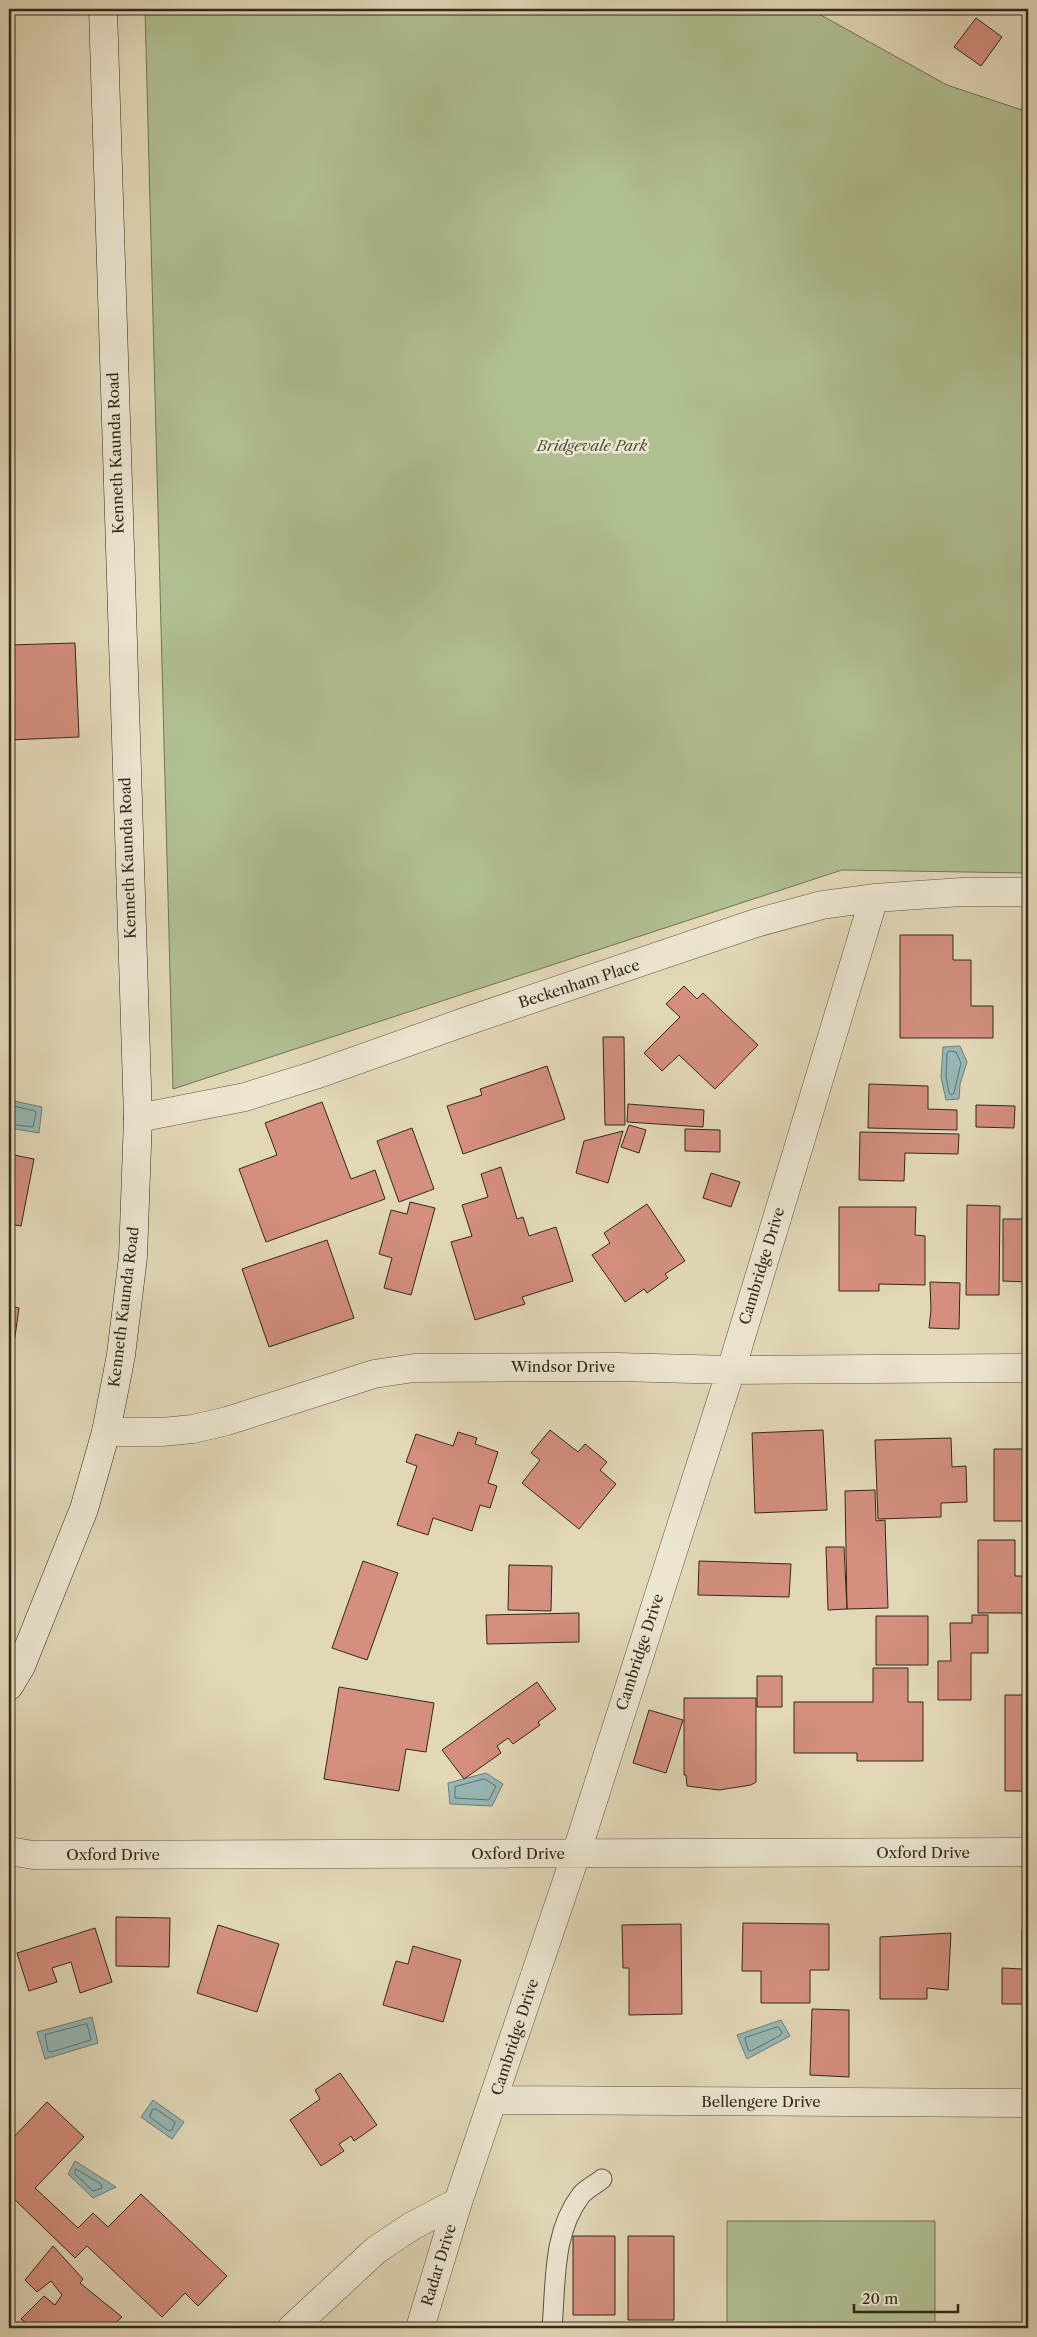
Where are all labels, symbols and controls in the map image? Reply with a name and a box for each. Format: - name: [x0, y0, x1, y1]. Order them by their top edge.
- street label: Kenneth Kaunda Road: [103, 372, 128, 534]
- park label: Bridgevale Park: [536, 436, 648, 455]
- street label: Kenneth Kaunda Road: [115, 777, 140, 939]
- street label: Beckenham Place: [516, 955, 642, 1012]
- street label: Cambridge Drive: [735, 1205, 788, 1327]
- street label: Kenneth Kaunda Road: [104, 1226, 143, 1388]
- street label: Windsor Drive: [510, 1357, 615, 1376]
- street label: Cambridge Drive: [612, 1591, 667, 1713]
- street label: Oxford Drive: [876, 1843, 970, 1862]
- street label: Oxford Drive: [471, 1844, 565, 1863]
- street label: Oxford Drive: [66, 1845, 160, 1864]
- street label: Cambridge Drive: [487, 1976, 542, 2098]
- street label: Bellengere Drive: [701, 2092, 821, 2111]
- street label: Radar Drive: [417, 2221, 460, 2308]
- scale bar: [854, 2282, 958, 2314]
- text: 20 m: [862, 2289, 898, 2308]

